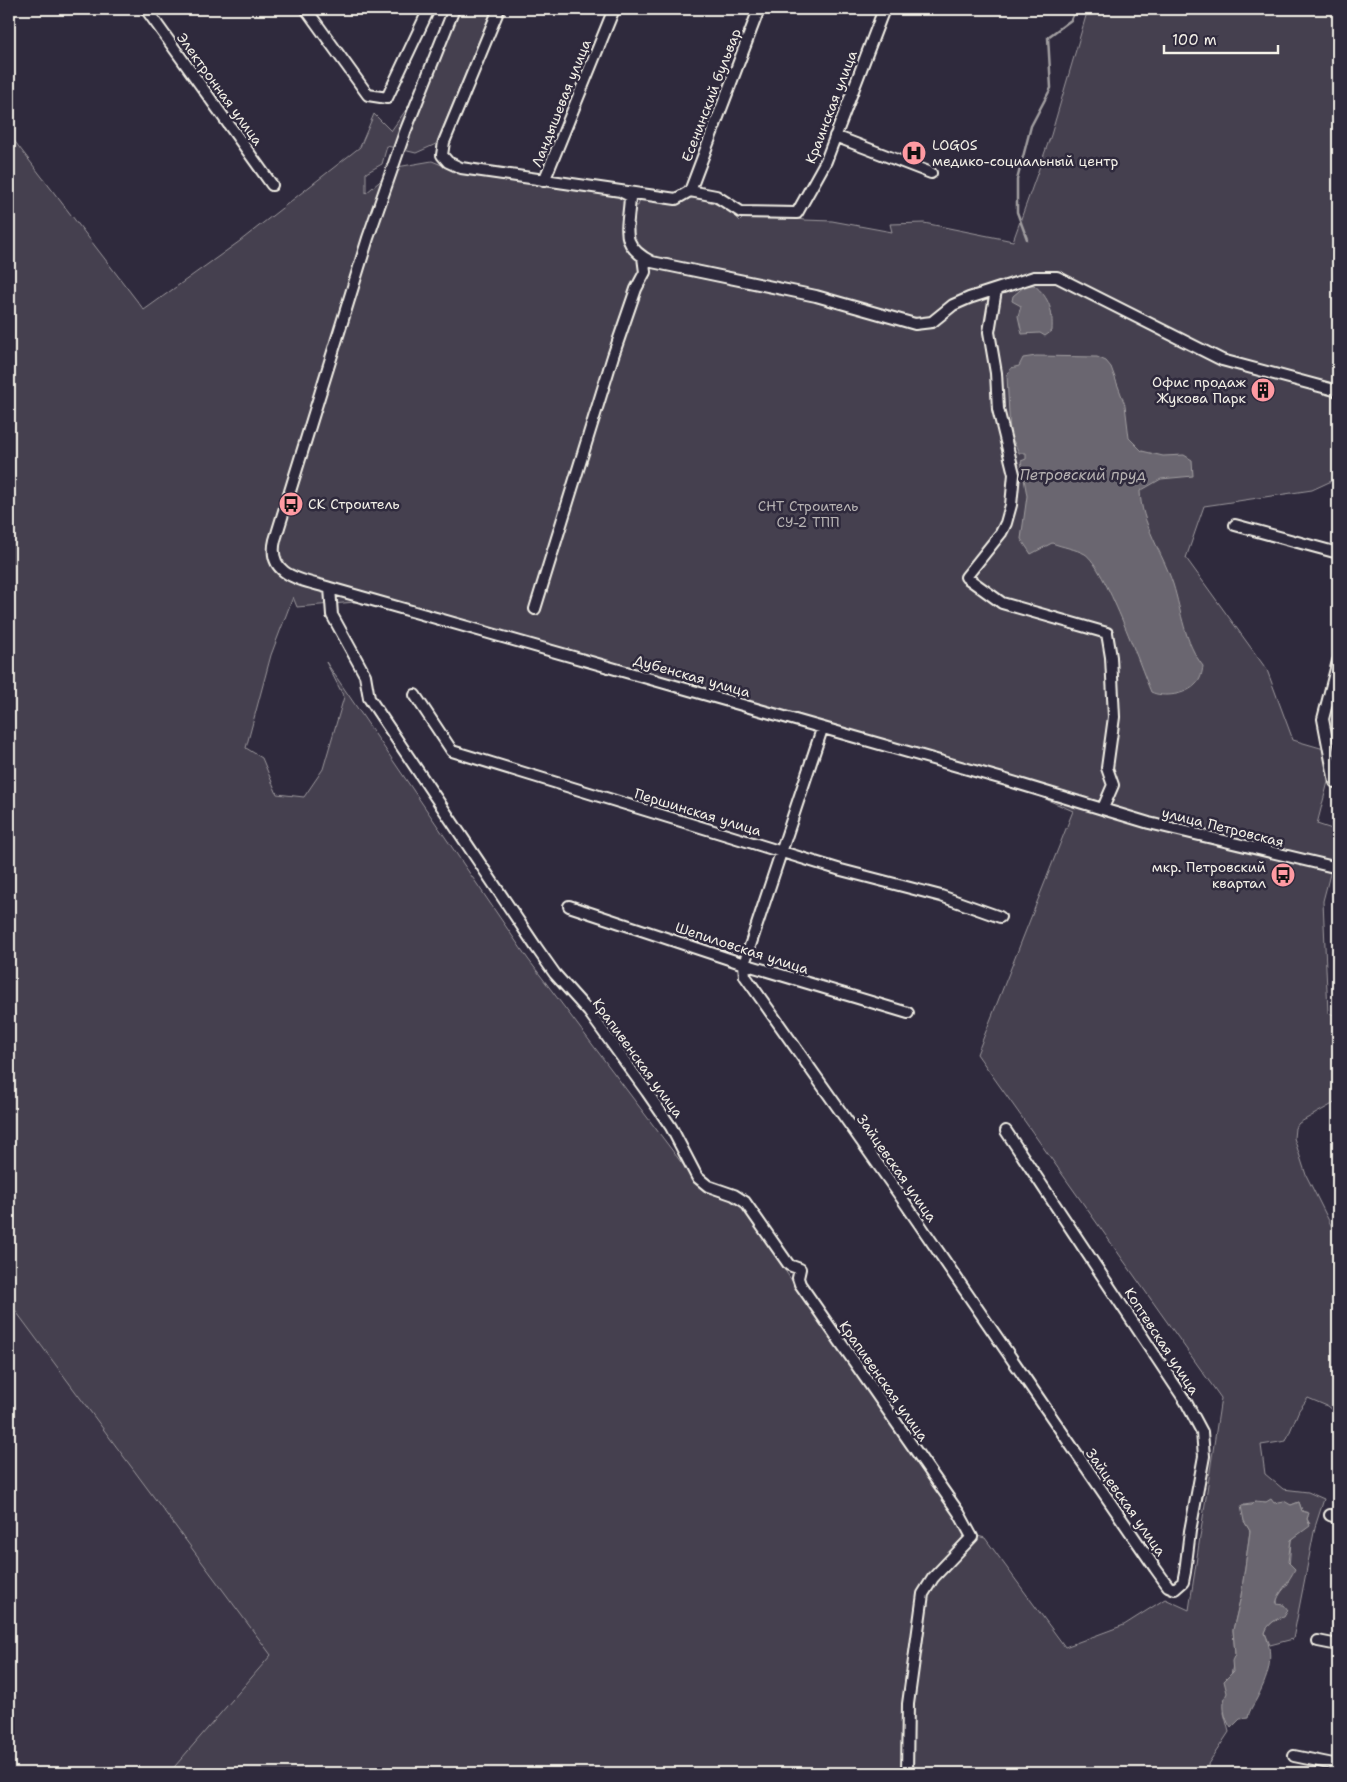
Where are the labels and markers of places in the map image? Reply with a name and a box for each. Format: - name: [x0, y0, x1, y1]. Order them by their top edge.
- place label: LOGOS медико-социальный центр: [932, 136, 1118, 170]
- hospital icon: LOGOS медико-социальный центр: [901, 140, 927, 166]
- place label: Офис продаж Жукова Парк: [1152, 373, 1247, 407]
- building icon: Офис продаж Жукова Парк: [1250, 377, 1276, 403]
- bus stop icon: СК Строитель: [278, 491, 304, 517]
- place label: СК Строитель: [308, 495, 400, 513]
- place label: мкр. Петровский квартал: [1152, 858, 1266, 892]
- bus stop icon: мкр. Петровский квартал: [1270, 862, 1296, 888]

